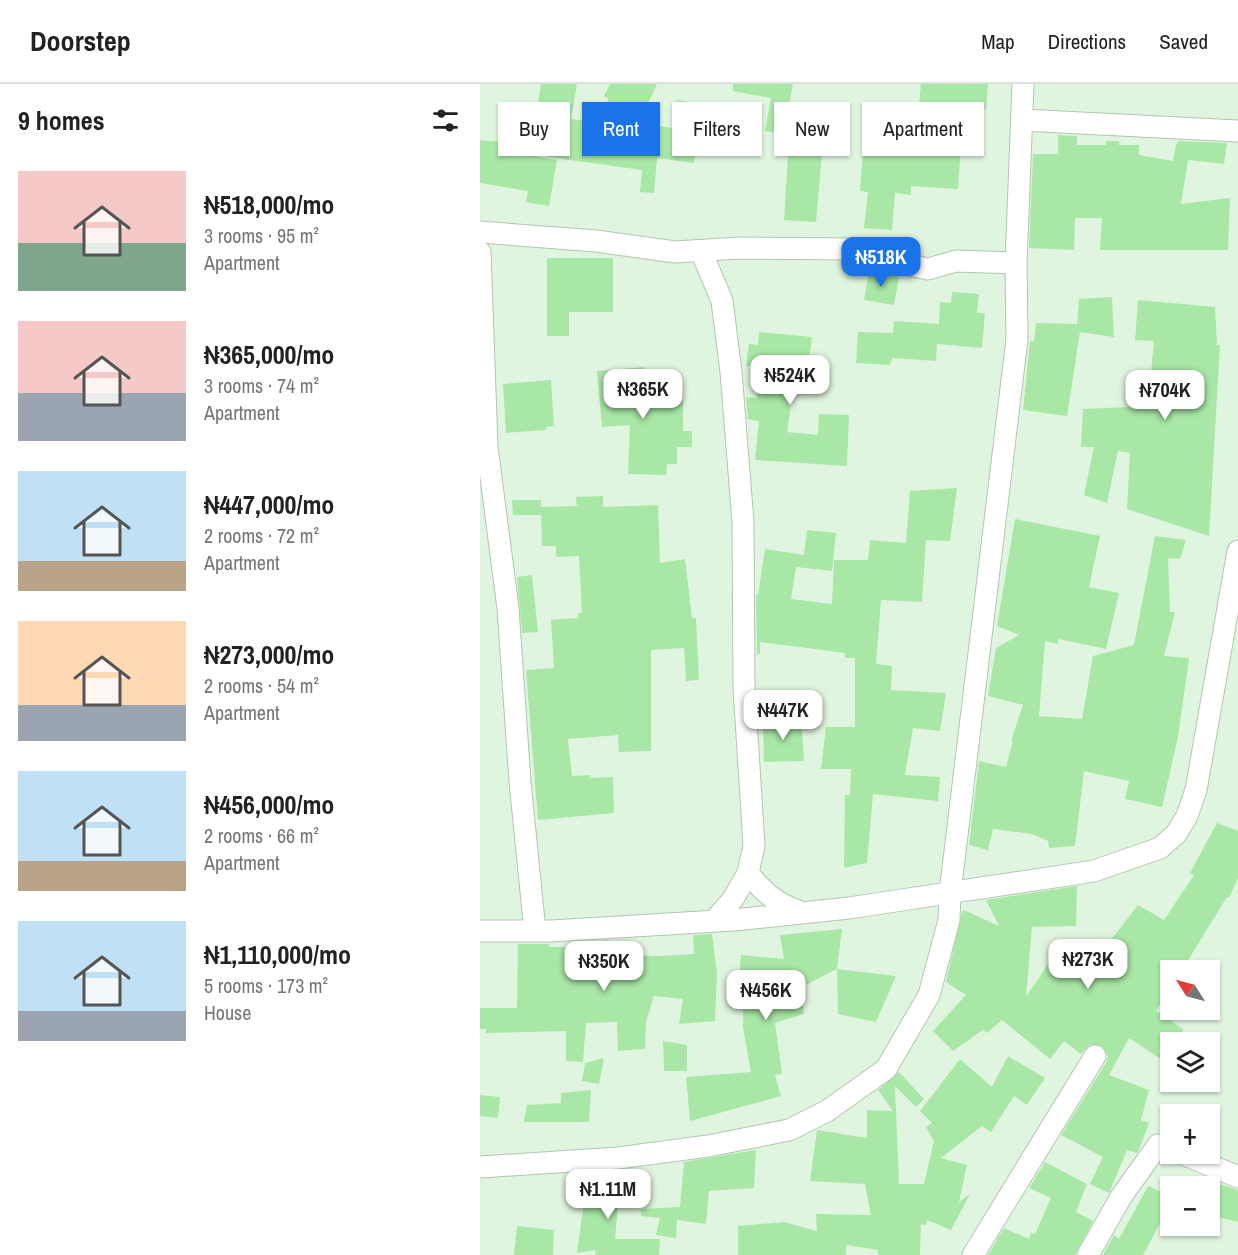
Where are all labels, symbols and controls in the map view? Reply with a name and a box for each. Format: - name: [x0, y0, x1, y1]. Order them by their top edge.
- text: Doorstep: [30, 22, 131, 60]
- text: Map: [981, 27, 1015, 56]
- text: Directions: [1048, 27, 1126, 56]
- text: Saved: [1159, 27, 1208, 56]
- chip: Buy: [498, 102, 570, 156]
- chip: Rent: [582, 102, 660, 156]
- chip: Filters: [672, 102, 762, 156]
- chip: New: [774, 102, 850, 156]
- chip: Apartment: [862, 102, 984, 156]
- text: 9 homes: [18, 103, 105, 138]
- icon: filters: [429, 104, 462, 137]
- text: ₦518,000/mo: [204, 187, 334, 222]
- icon: home: [66, 195, 138, 267]
- text: 3 rooms · 95 m²: [204, 222, 319, 249]
- pin: ₦518K: [839, 237, 923, 288]
- text: ₦518K: [855, 243, 907, 270]
- text: Apartment: [204, 249, 280, 276]
- text: ₦365,000/mo: [204, 337, 334, 372]
- icon: home: [66, 345, 138, 417]
- pin: ₦524K: [748, 355, 832, 406]
- text: ₦524K: [764, 361, 816, 388]
- pin: ₦365K: [601, 369, 685, 420]
- pin: ₦704K: [1123, 370, 1207, 421]
- text: 3 rooms · 74 m²: [204, 372, 319, 399]
- text: ₦365K: [617, 375, 669, 402]
- text: ₦704K: [1139, 376, 1191, 403]
- text: Apartment: [204, 399, 280, 426]
- text: ₦447,000/mo: [204, 487, 334, 522]
- icon: home: [66, 495, 138, 567]
- text: 2 rooms · 72 m²: [204, 522, 319, 549]
- text: Apartment: [204, 549, 280, 576]
- text: ₦273,000/mo: [204, 637, 334, 672]
- icon: home: [66, 645, 138, 717]
- text: 2 rooms · 54 m²: [204, 672, 319, 699]
- pin: ₦447K: [741, 690, 825, 741]
- text: ₦447K: [757, 696, 809, 723]
- text: Apartment: [204, 699, 280, 726]
- text: ₦456,000/mo: [204, 787, 334, 822]
- icon: home: [66, 795, 138, 867]
- text: 2 rooms · 66 m²: [204, 822, 319, 849]
- text: Apartment: [204, 849, 280, 876]
- text: ₦1,110,000/mo: [204, 937, 351, 972]
- pin: ₦273K: [1046, 939, 1130, 990]
- pin: ₦350K: [562, 941, 646, 992]
- icon: home: [66, 945, 138, 1017]
- text: ₦273K: [1062, 945, 1114, 972]
- text: ₦350K: [578, 947, 630, 974]
- north arrow: [1160, 960, 1220, 1020]
- map controls: [1160, 960, 1220, 1236]
- pin: ₦456K: [724, 970, 808, 1021]
- text: 5 rooms · 173 m²: [204, 972, 328, 999]
- text: ₦456K: [740, 976, 792, 1003]
- text: House: [204, 999, 251, 1026]
- button: layers: [1160, 1032, 1220, 1092]
- button: +: [1160, 1104, 1220, 1164]
- pin: ₦1.11M: [559, 1169, 657, 1220]
- text: ₦1.11M: [580, 1175, 636, 1202]
- button: −: [1160, 1176, 1220, 1236]

